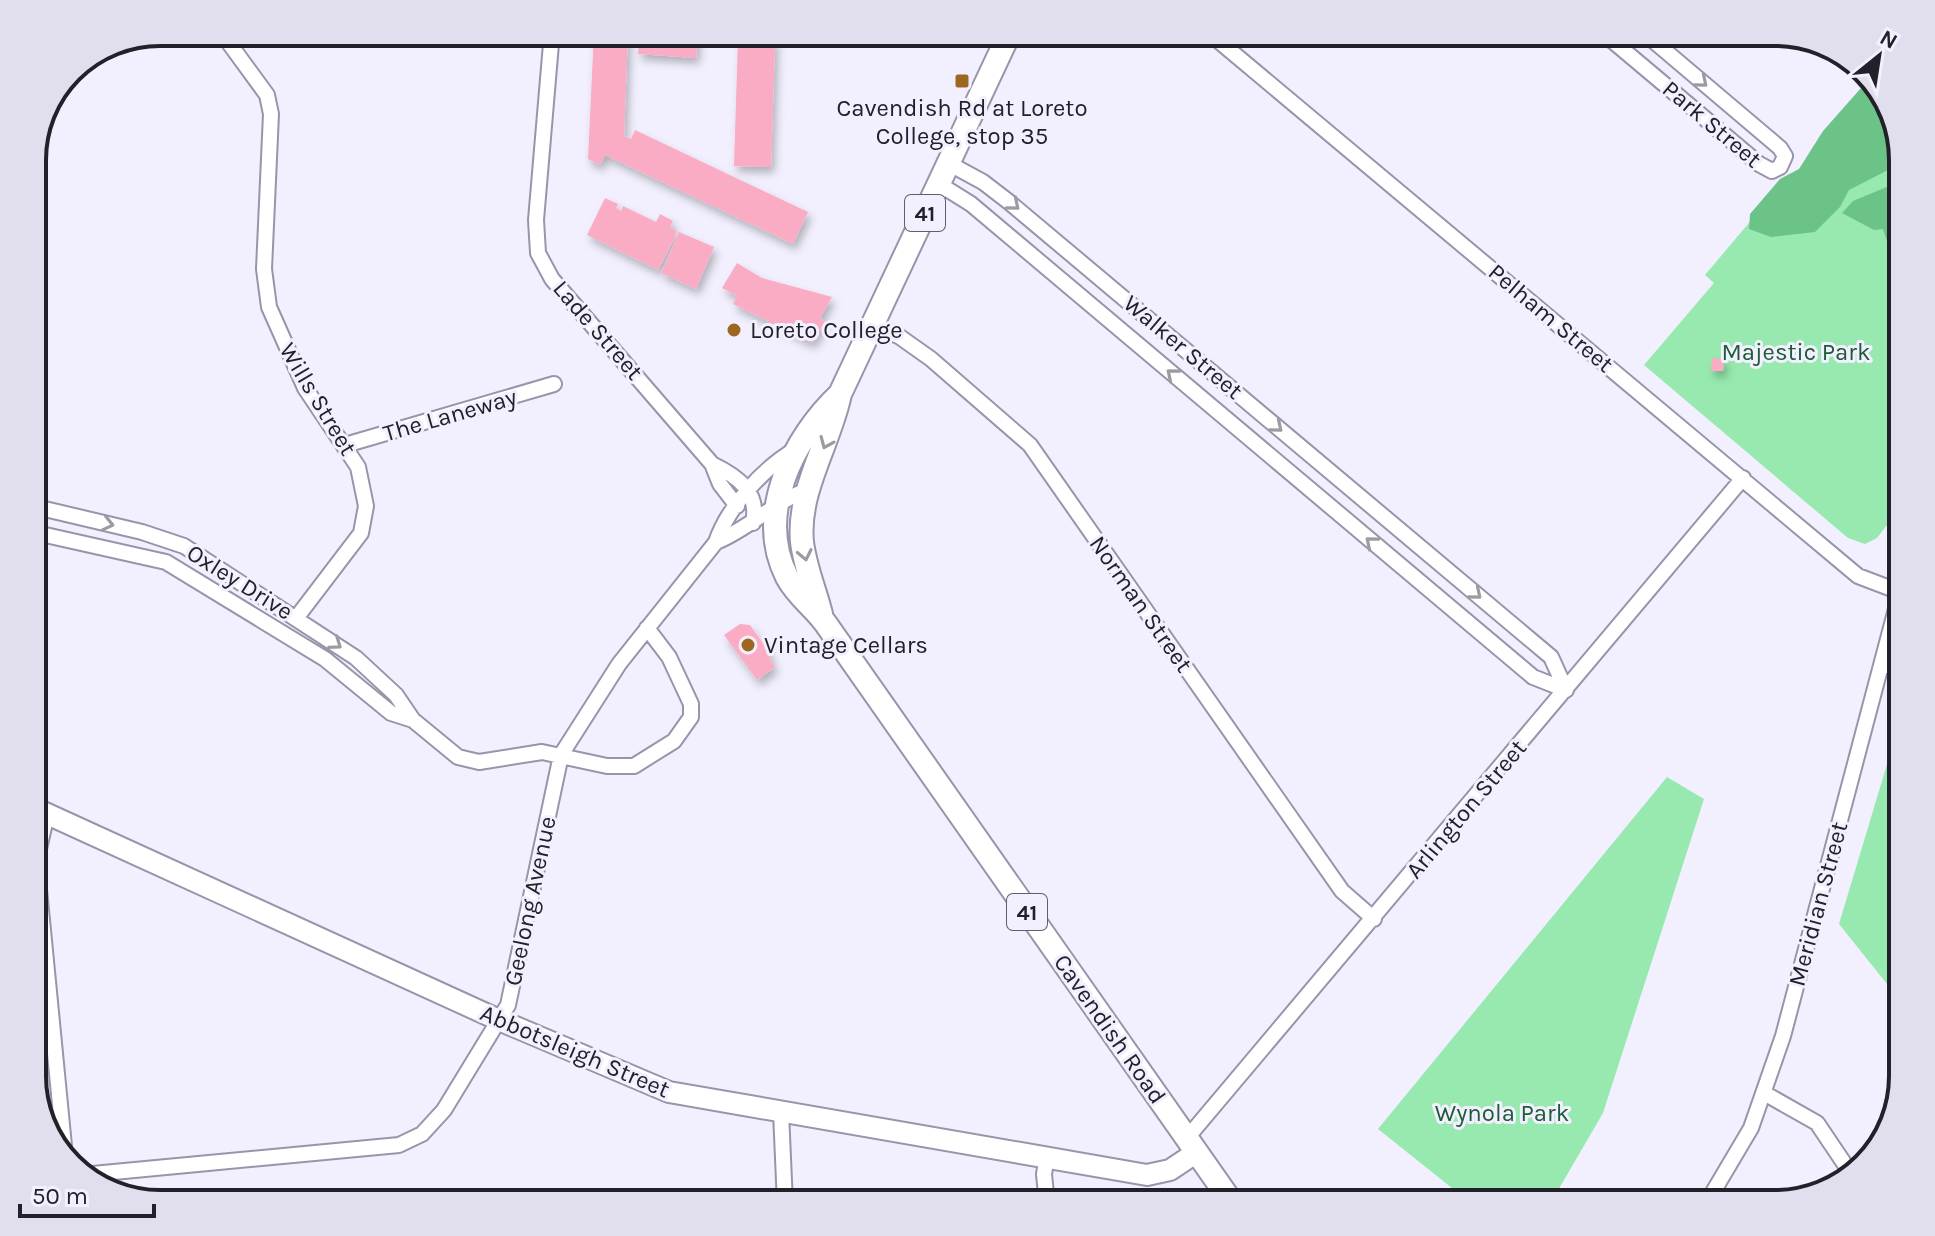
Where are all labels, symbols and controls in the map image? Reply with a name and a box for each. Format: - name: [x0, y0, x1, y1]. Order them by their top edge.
- north arrow: [1839, 16, 1919, 96]
- text: N: [1875, 24, 1902, 55]
- marker: Cavendish Rd at Loreto College, stop 35: [953, 72, 971, 90]
- one-way arrow: [1693, 72, 1708, 87]
- street label: Park Street: [1657, 75, 1767, 173]
- place label: Cavendish Rd at Loreto College, stop 35: [837, 94, 1088, 150]
- road number: 41: [905, 195, 945, 231]
- one-way arrow: [1004, 195, 1019, 210]
- street label: Pelham Street: [1483, 258, 1619, 378]
- street label: Lade Street: [547, 275, 649, 385]
- street label: Walker Street: [1118, 289, 1248, 405]
- place label: Loreto College: [750, 316, 903, 344]
- marker: Loreto College: [725, 321, 743, 339]
- street label: Wills Street: [273, 338, 363, 460]
- park label: Majestic Park: [1722, 338, 1870, 366]
- one-way arrow: [1167, 369, 1182, 384]
- street label: The Laneway: [380, 383, 520, 447]
- one-way arrow: [1268, 417, 1282, 432]
- one-way arrow: [820, 435, 836, 449]
- one-way arrow: [101, 514, 115, 531]
- street label: Norman Street: [1084, 530, 1198, 678]
- one-way arrow: [1366, 537, 1381, 552]
- street label: Oxley Drive: [182, 538, 298, 626]
- one-way arrow: [796, 548, 813, 561]
- one-way arrow: [1467, 584, 1481, 599]
- place label: Vintage Cellars: [764, 631, 928, 659]
- one-way arrow: [327, 634, 341, 649]
- marker: Vintage Cellars: [739, 636, 757, 654]
- street label: Arlington Street: [1400, 734, 1532, 884]
- street label: Geelong Avenue: [498, 814, 562, 988]
- street label: Meridian Street: [1783, 819, 1853, 989]
- road number: 41: [1007, 894, 1047, 930]
- street label: Cavendish Road: [1048, 949, 1172, 1109]
- street label: Abbotsleigh Street: [476, 998, 674, 1104]
- park label: Wynola Park: [1435, 1099, 1569, 1127]
- scale bar: [20, 1168, 154, 1218]
- text: 50 m: [32, 1182, 88, 1210]

